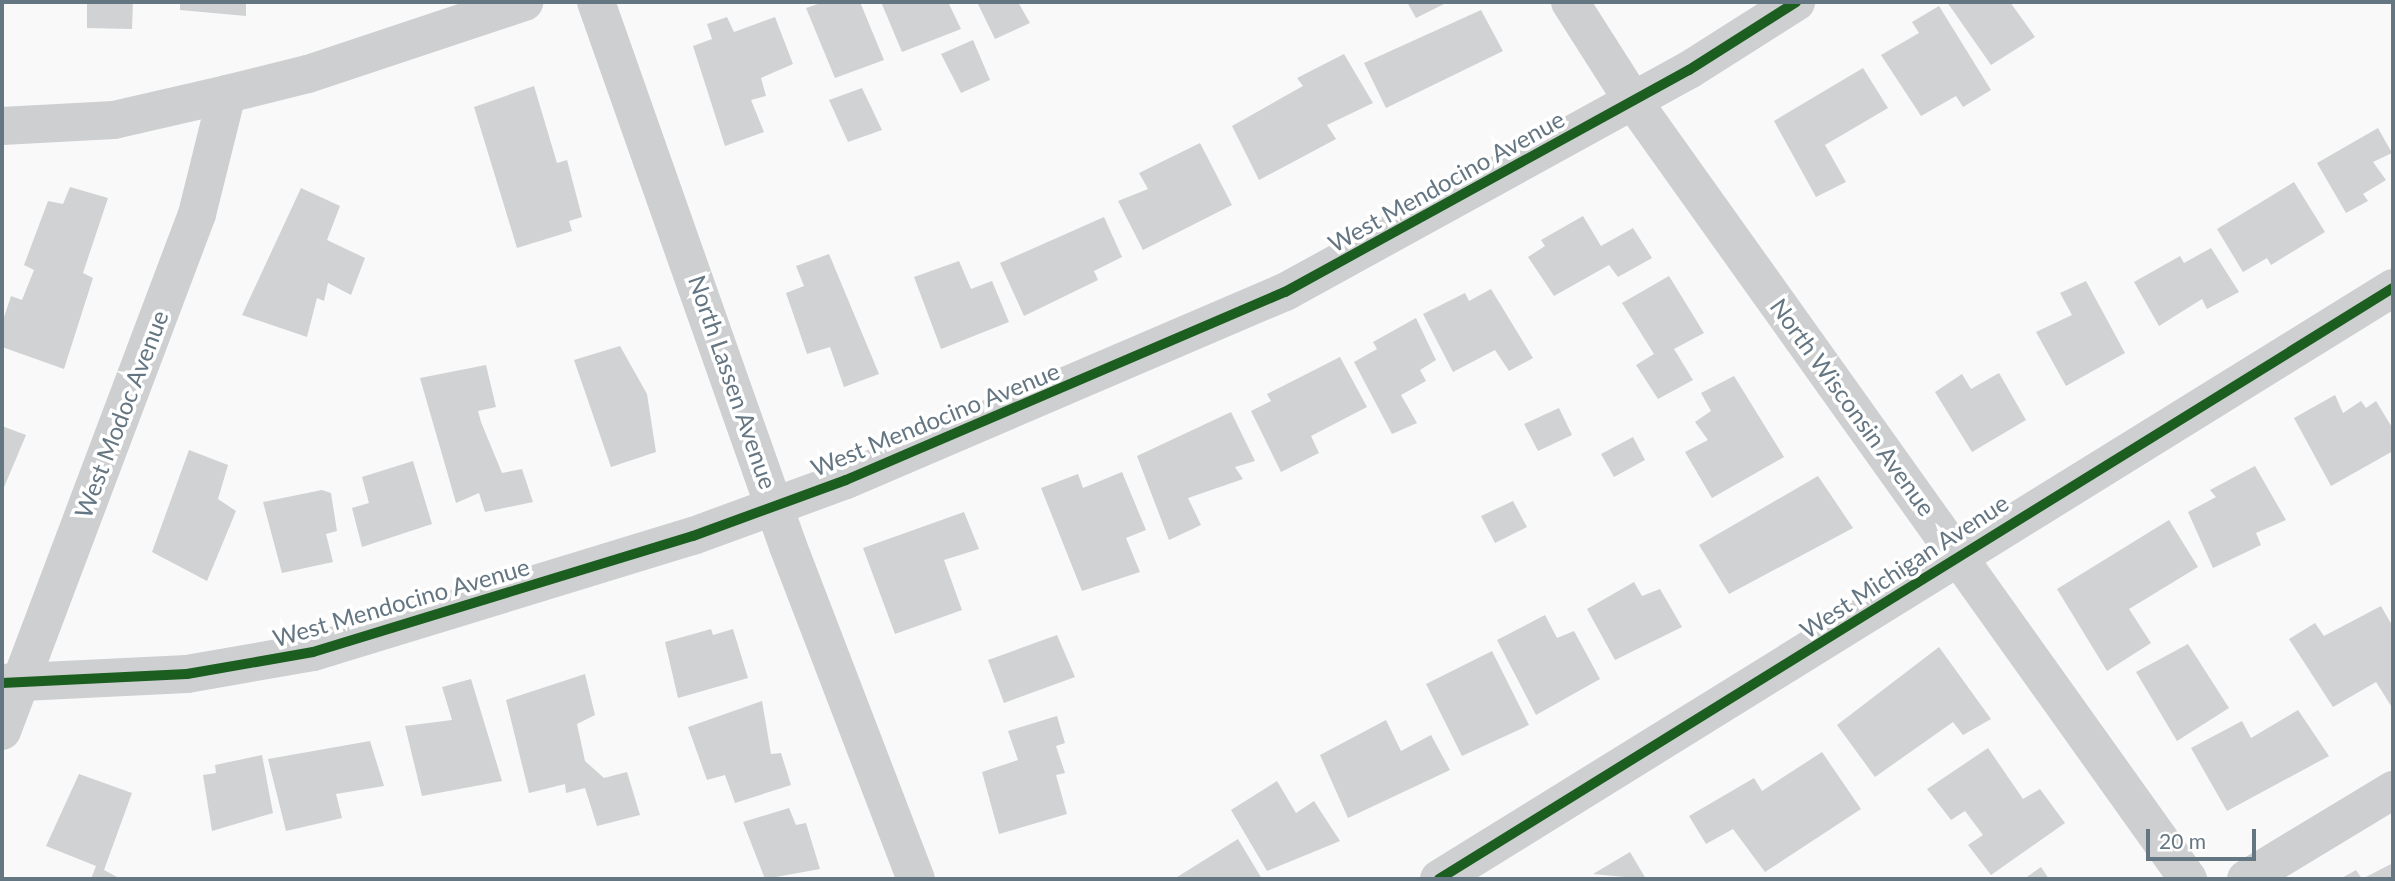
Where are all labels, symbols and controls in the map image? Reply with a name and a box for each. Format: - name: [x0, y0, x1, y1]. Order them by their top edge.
- street label: West Mendocino Avenue: [1323, 104, 1569, 258]
- street label: North Lassen Avenue: [683, 271, 783, 493]
- street label: North Wisconsin Avenue: [1764, 292, 1942, 522]
- street label: West Modoc Avenue: [68, 306, 174, 522]
- street label: West Mendocino Avenue: [806, 356, 1064, 482]
- street label: West Michigan Avenue: [1794, 488, 2014, 644]
- street label: West Mendocino Avenue: [269, 551, 533, 653]
- scale bar: [2150, 814, 2260, 858]
- text: 20 m: [2159, 828, 2206, 853]

